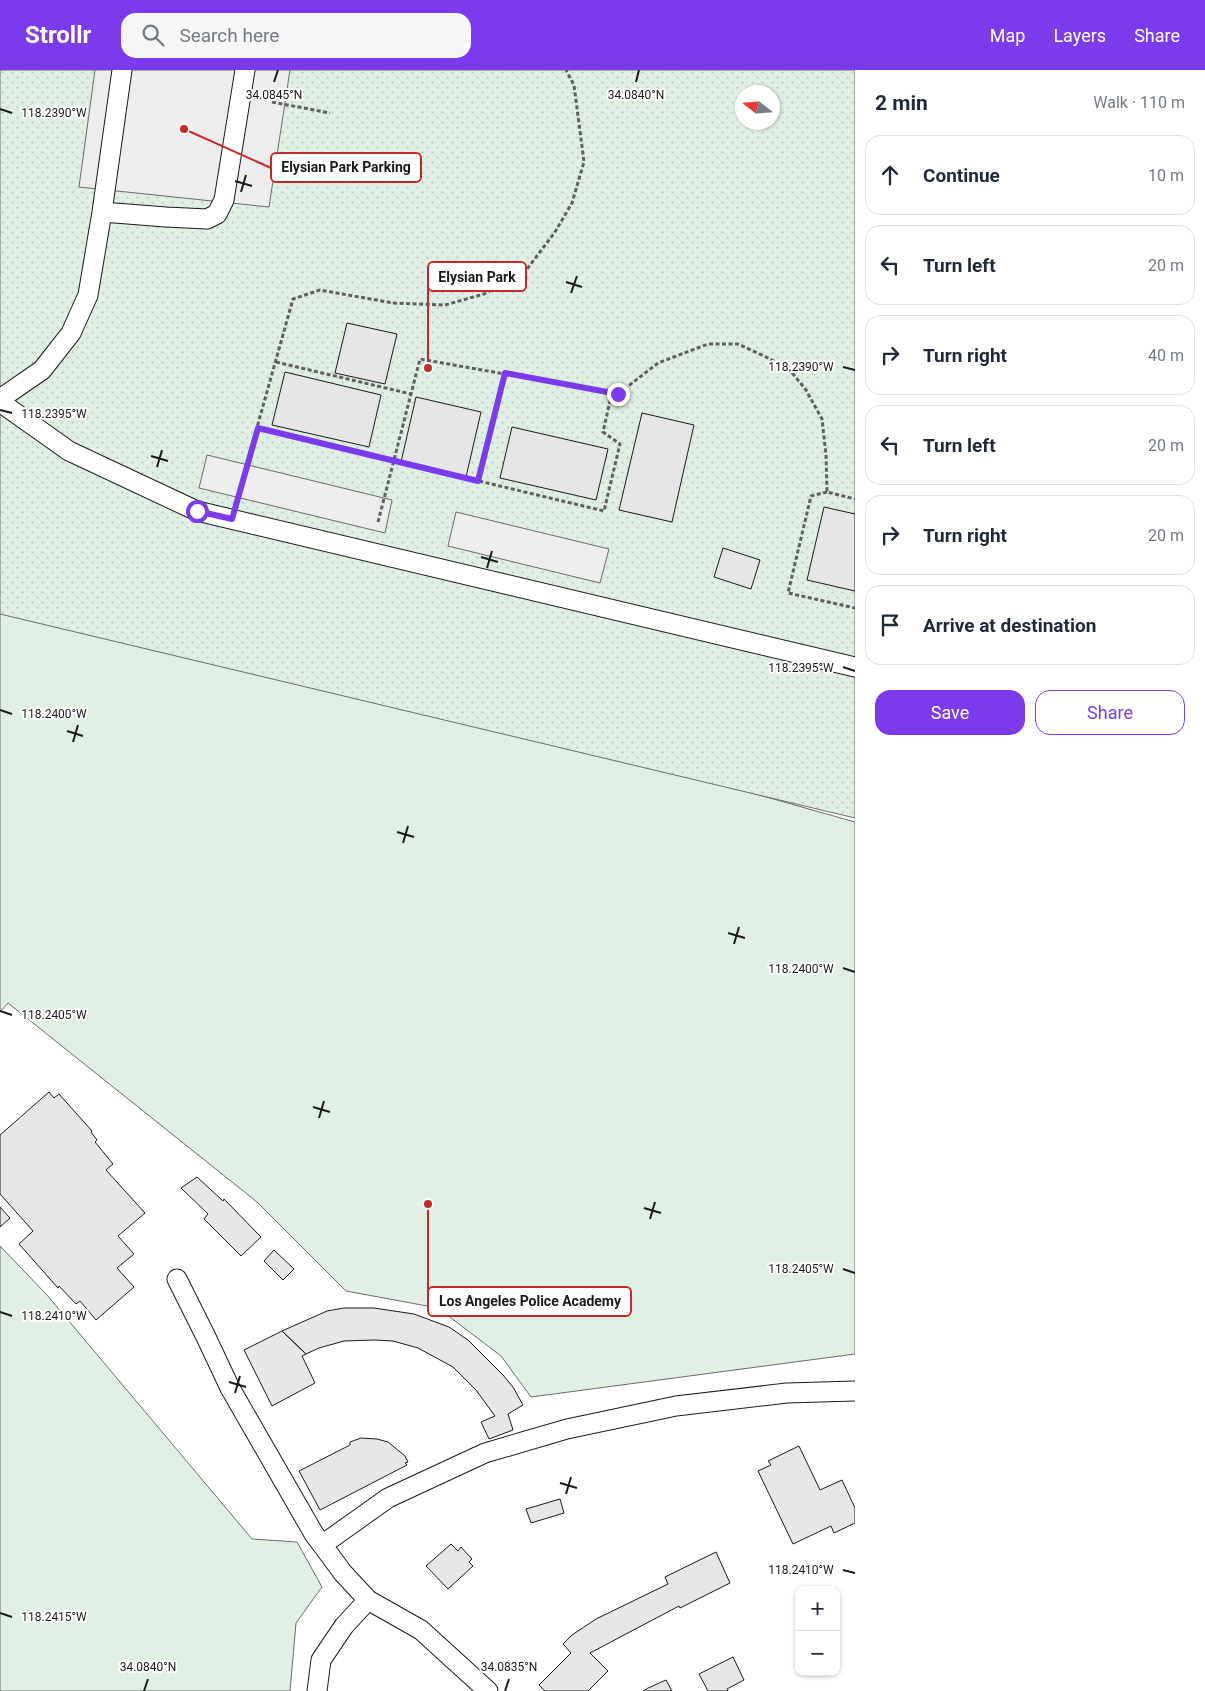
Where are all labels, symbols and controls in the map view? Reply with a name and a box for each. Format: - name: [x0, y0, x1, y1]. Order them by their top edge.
- search box: [121, 13, 471, 58]
- text: Strollr: [25, 21, 91, 49]
- icon: search: [139, 21, 167, 49]
- text: Search here: [179, 24, 279, 47]
- text: Map: [990, 25, 1025, 46]
- text: Layers: [1053, 25, 1106, 46]
- text: Share: [1134, 25, 1180, 46]
- north arrow: [735, 85, 780, 130]
- text: 34.0845°N: [246, 88, 302, 102]
- text: 34.0840°N: [608, 88, 664, 102]
- text: 2 min: [875, 91, 928, 115]
- text: Walk · 110 m: [1093, 93, 1185, 112]
- text: 118.2390°W: [21, 106, 87, 120]
- callout: Elysian Park Parking: [271, 153, 421, 182]
- text: Elysian Park Parking: [281, 159, 411, 175]
- icon: ahead: [876, 161, 904, 189]
- text: Continue: [923, 164, 1000, 187]
- text: 10 m: [1148, 166, 1184, 185]
- icon: left: [876, 251, 904, 279]
- text: Turn left: [923, 254, 996, 277]
- text: 20 m: [1148, 256, 1184, 275]
- callout: Elysian Park: [428, 262, 526, 291]
- text: Elysian Park: [438, 269, 516, 285]
- icon: right: [876, 341, 904, 369]
- text: Turn right: [923, 344, 1007, 367]
- text: 40 m: [1148, 346, 1184, 365]
- text: 118.2390°W: [768, 360, 834, 374]
- route end: [607, 383, 630, 406]
- text: 118.2395°W: [21, 407, 87, 421]
- icon: left: [876, 431, 904, 459]
- text: Turn left: [923, 434, 996, 457]
- text: 20 m: [1148, 436, 1184, 455]
- route start: [186, 500, 209, 523]
- icon: right: [876, 521, 904, 549]
- text: Turn right: [923, 524, 1007, 547]
- text: 20 m: [1148, 526, 1184, 545]
- icon: arrive: [876, 611, 904, 639]
- text: Arrive at destination: [923, 614, 1096, 637]
- text: 118.2395°W: [768, 661, 834, 675]
- button: Save: [875, 690, 1025, 735]
- button: Share: [1035, 690, 1185, 735]
- text: 118.2400°W: [21, 707, 87, 721]
- text: 118.2400°W: [768, 962, 834, 976]
- text: 118.2405°W: [21, 1008, 87, 1022]
- text: 118.2405°W: [768, 1262, 834, 1276]
- callout: Los Angeles Police Academy: [428, 1287, 631, 1316]
- text: Los Angeles Police Academy: [439, 1293, 622, 1309]
- text: 118.2410°W: [21, 1309, 87, 1323]
- text: 118.2410°W: [768, 1563, 834, 1577]
- map controls: [795, 1586, 840, 1676]
- button: +: [795, 1586, 840, 1631]
- text: 118.2415°W: [21, 1610, 87, 1624]
- button: −: [795, 1631, 840, 1676]
- text: 34.0840°N: [120, 1660, 176, 1674]
- text: 34.0835°N: [481, 1660, 537, 1674]

